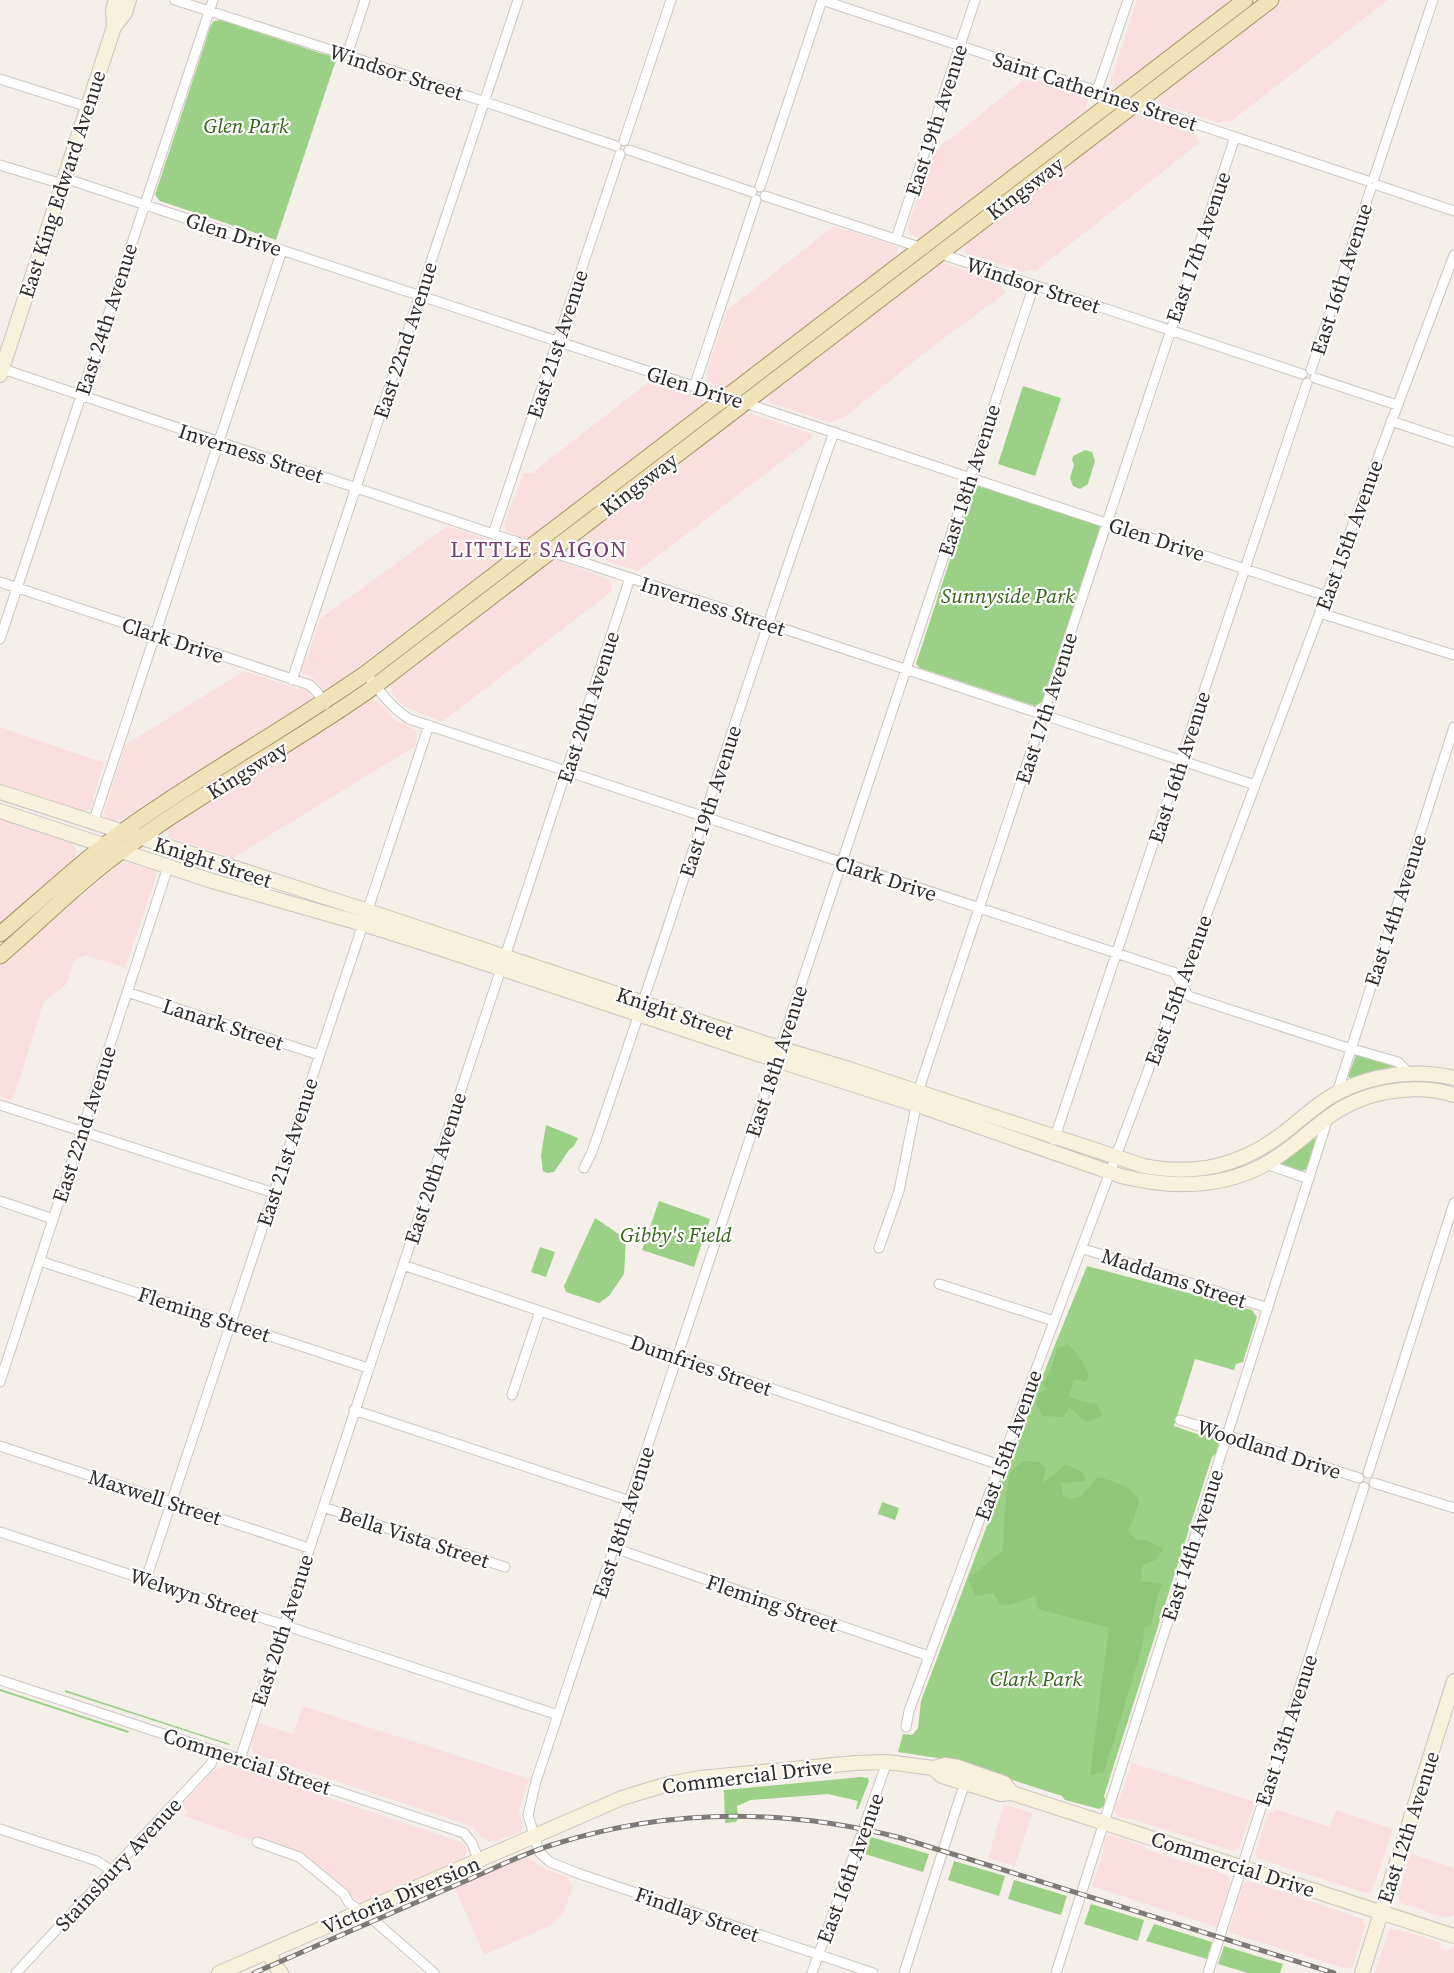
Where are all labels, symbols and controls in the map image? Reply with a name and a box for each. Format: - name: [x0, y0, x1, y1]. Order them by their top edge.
- street label: Windsor Street: [325, 37, 467, 107]
- street label: East 19th Avenue: [898, 40, 974, 200]
- street label: Saint Catherines Street: [989, 44, 1201, 138]
- street label: East King Edward Avenue: [11, 66, 113, 302]
- park label: Glen Park: [203, 111, 289, 140]
- street label: Kingsway: [980, 149, 1070, 227]
- street label: East 17th Avenue: [1158, 167, 1238, 327]
- street label: East 16th Avenue: [1303, 199, 1379, 359]
- street label: Glen Drive: [182, 205, 286, 263]
- street label: East 24th Avenue: [68, 239, 144, 399]
- street label: Windsor Street: [962, 250, 1104, 320]
- street label: East 22nd Avenue: [366, 258, 444, 422]
- street label: East 21st Avenue: [519, 266, 595, 422]
- street label: Glen Drive: [643, 359, 747, 415]
- street label: East 18th Avenue: [931, 400, 1007, 560]
- street label: Inverness Street: [175, 416, 327, 490]
- street label: Kingsway: [594, 445, 684, 523]
- street label: East 15th Avenue: [1308, 456, 1390, 614]
- street label: Glen Drive: [1105, 510, 1209, 568]
- district label: LITTLE SAIGON: [450, 534, 628, 564]
- street label: Inverness Street: [637, 569, 789, 643]
- park label: Sunnyside Park: [941, 581, 1075, 610]
- street label: Clark Drive: [118, 610, 228, 670]
- street label: East 20th Avenue: [550, 627, 626, 787]
- street label: East 17th Avenue: [1008, 628, 1084, 788]
- street label: East 16th Avenue: [1141, 687, 1217, 847]
- street label: East 19th Avenue: [672, 721, 748, 881]
- street label: Kingsway: [201, 734, 293, 806]
- street label: Knight Street: [150, 829, 276, 895]
- street label: East 14th Avenue: [1357, 830, 1433, 990]
- street label: Clark Drive: [831, 848, 941, 908]
- street label: East 15th Avenue: [1137, 911, 1219, 1069]
- street label: Knight Street: [613, 979, 738, 1047]
- street label: East 18th Avenue: [738, 981, 814, 1141]
- street label: Lanark Street: [159, 991, 287, 1057]
- street label: East 22nd Avenue: [45, 1042, 123, 1206]
- street label: East 21st Avenue: [249, 1074, 325, 1230]
- street label: East 20th Avenue: [397, 1088, 473, 1248]
- park label: Gibby's Field: [620, 1220, 732, 1249]
- street label: Maddams Street: [1098, 1241, 1250, 1315]
- street label: Fleming Street: [134, 1279, 274, 1349]
- street label: Dumfries Street: [626, 1327, 776, 1403]
- street label: East 15th Avenue: [967, 1366, 1049, 1524]
- street label: Woodland Drive: [1193, 1412, 1345, 1486]
- street label: East 18th Avenue: [585, 1442, 661, 1602]
- street label: Maxwell Street: [85, 1462, 225, 1532]
- street label: East 14th Avenue: [1154, 1465, 1230, 1625]
- street label: Bella Vista Street: [335, 1499, 493, 1575]
- street label: East 20th Avenue: [244, 1550, 320, 1710]
- street label: Welwyn Street: [126, 1560, 262, 1630]
- street label: Fleming Street: [702, 1567, 842, 1639]
- street label: East 13th Avenue: [1248, 1650, 1324, 1810]
- park label: Clark Park: [990, 1664, 1082, 1693]
- street label: Commercial Street: [159, 1720, 335, 1802]
- street label: East 12th Avenue: [1370, 1747, 1446, 1907]
- street label: Commercial Drive: [660, 1751, 834, 1801]
- street label: East 16th Avenue: [809, 1789, 891, 1947]
- street label: Stainsbury Avenue: [48, 1791, 188, 1937]
- street label: Commercial Drive: [1147, 1824, 1319, 1904]
- street label: Victoria Diversion: [317, 1848, 485, 1941]
- street label: Findlay Street: [631, 1879, 763, 1949]

